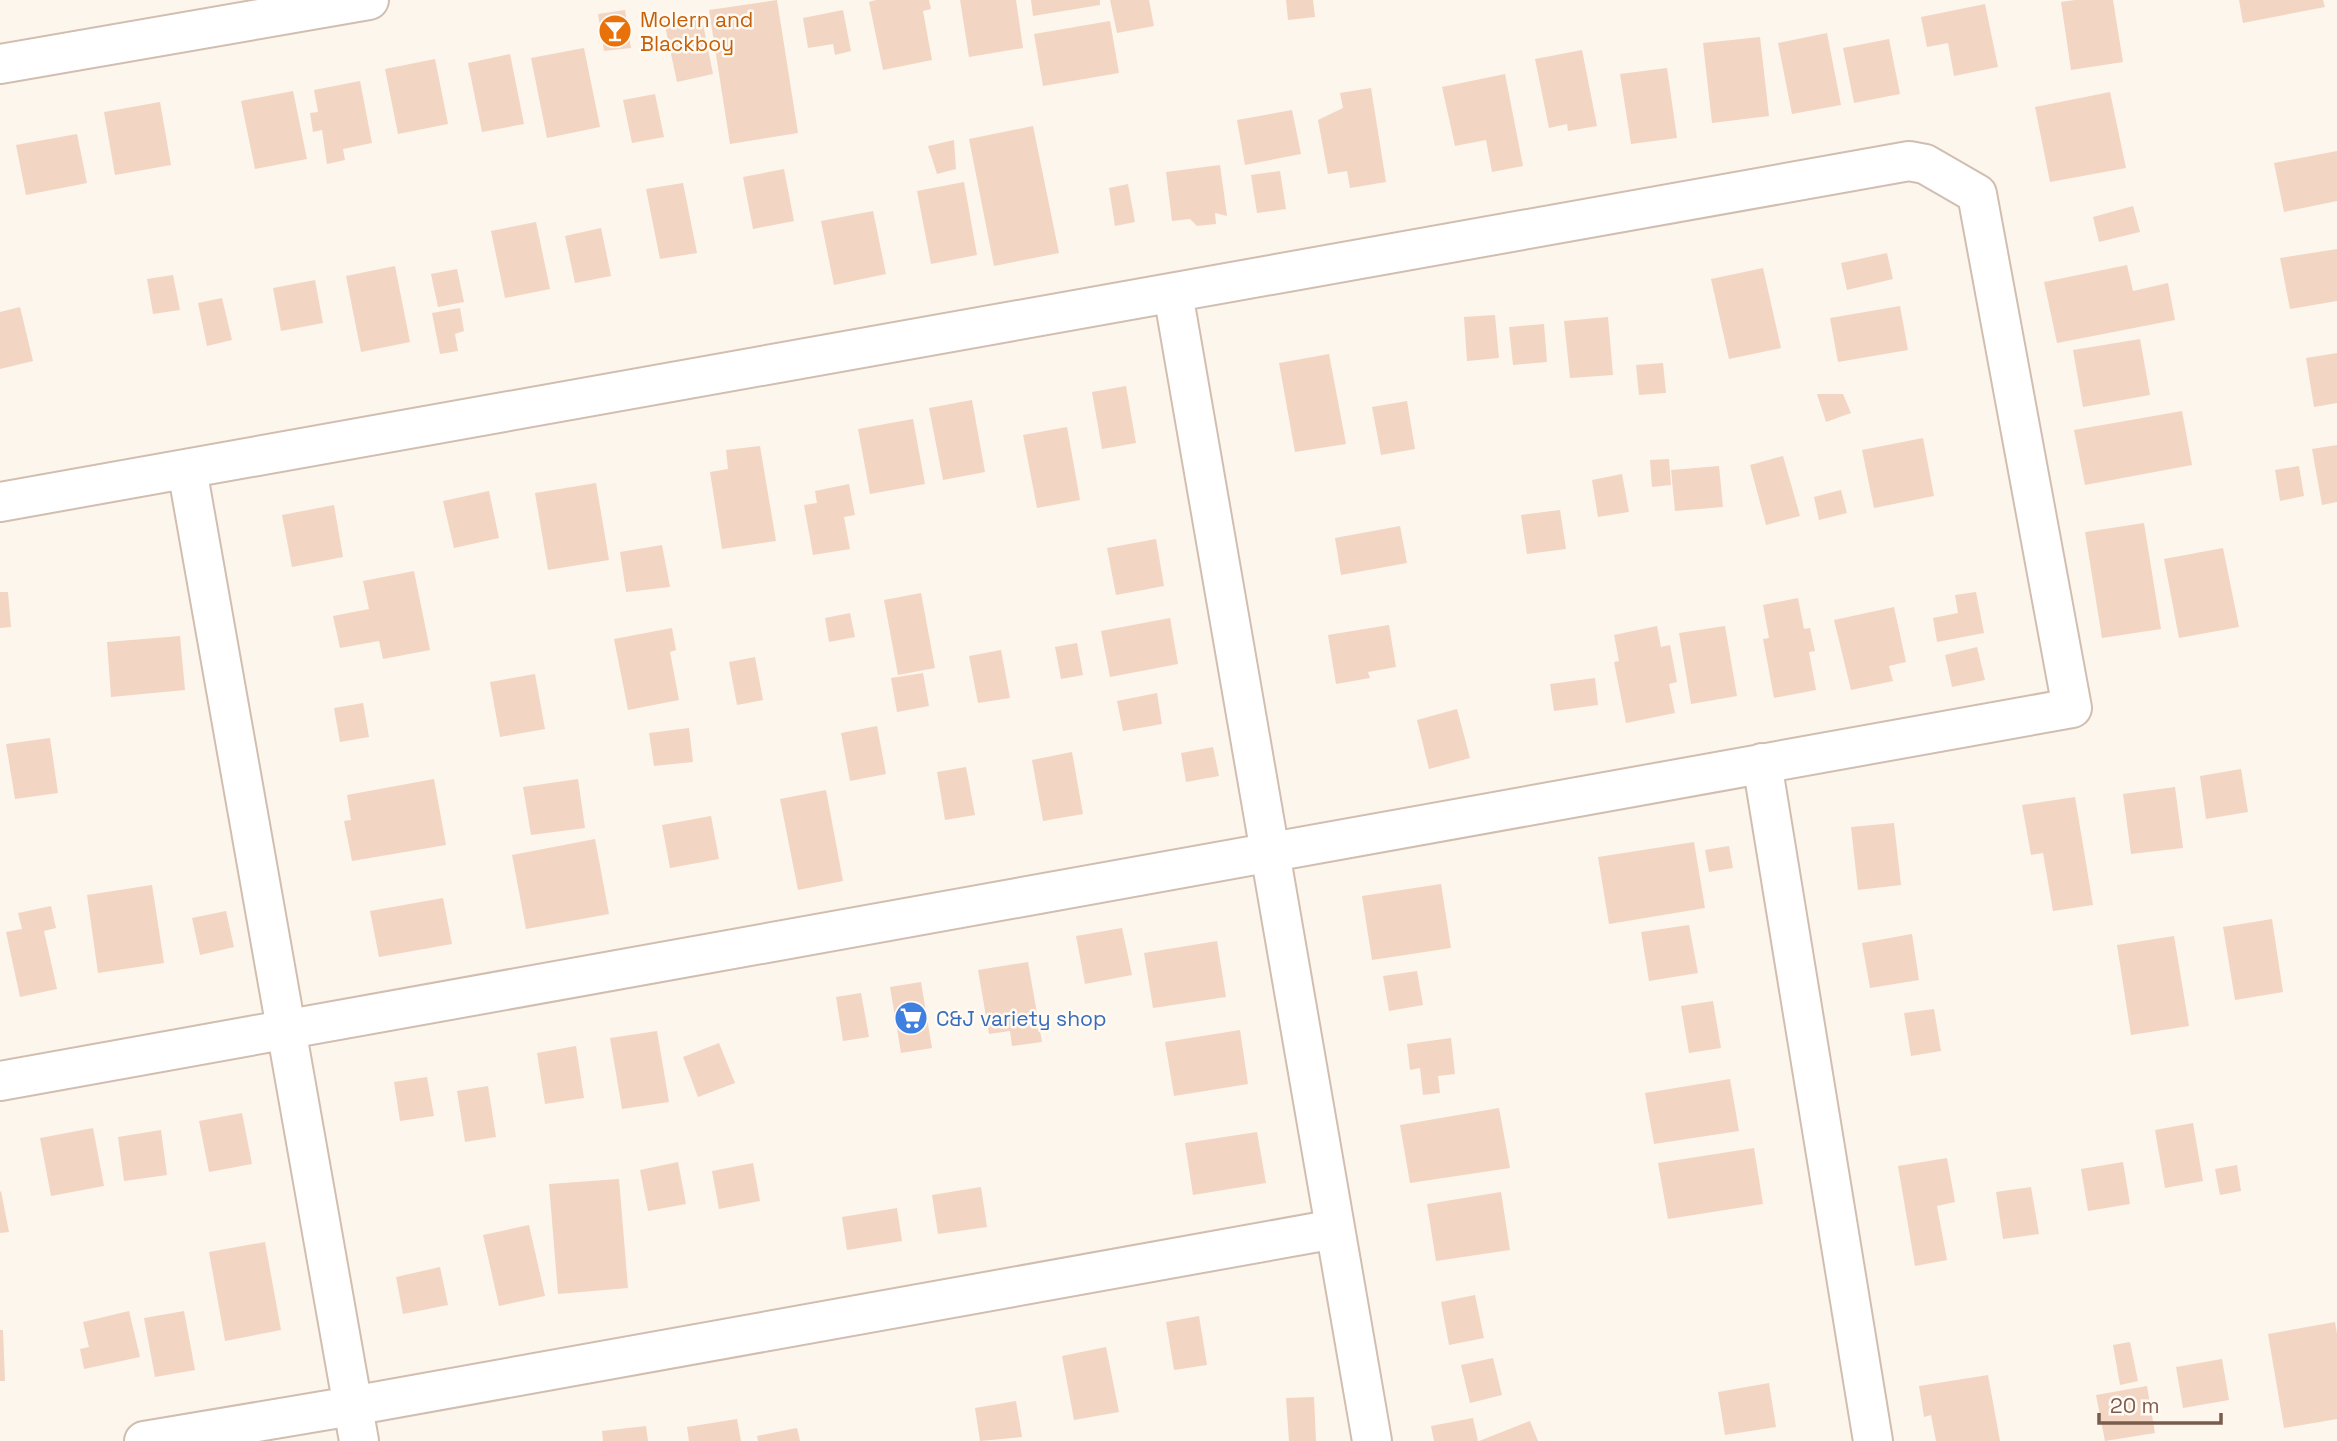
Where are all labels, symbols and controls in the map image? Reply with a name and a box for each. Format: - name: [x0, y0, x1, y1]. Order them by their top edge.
- place label: Molern and Blackboy: [640, 6, 753, 57]
- bar icon: Molern and Blackboy: [596, 12, 634, 50]
- supermarket icon: C&J variety shop: [892, 999, 930, 1037]
- place label: C&J variety shop: [936, 1005, 1107, 1032]
- scale bar: [2099, 1382, 2222, 1426]
- text: 20 m: [2110, 1392, 2160, 1419]

